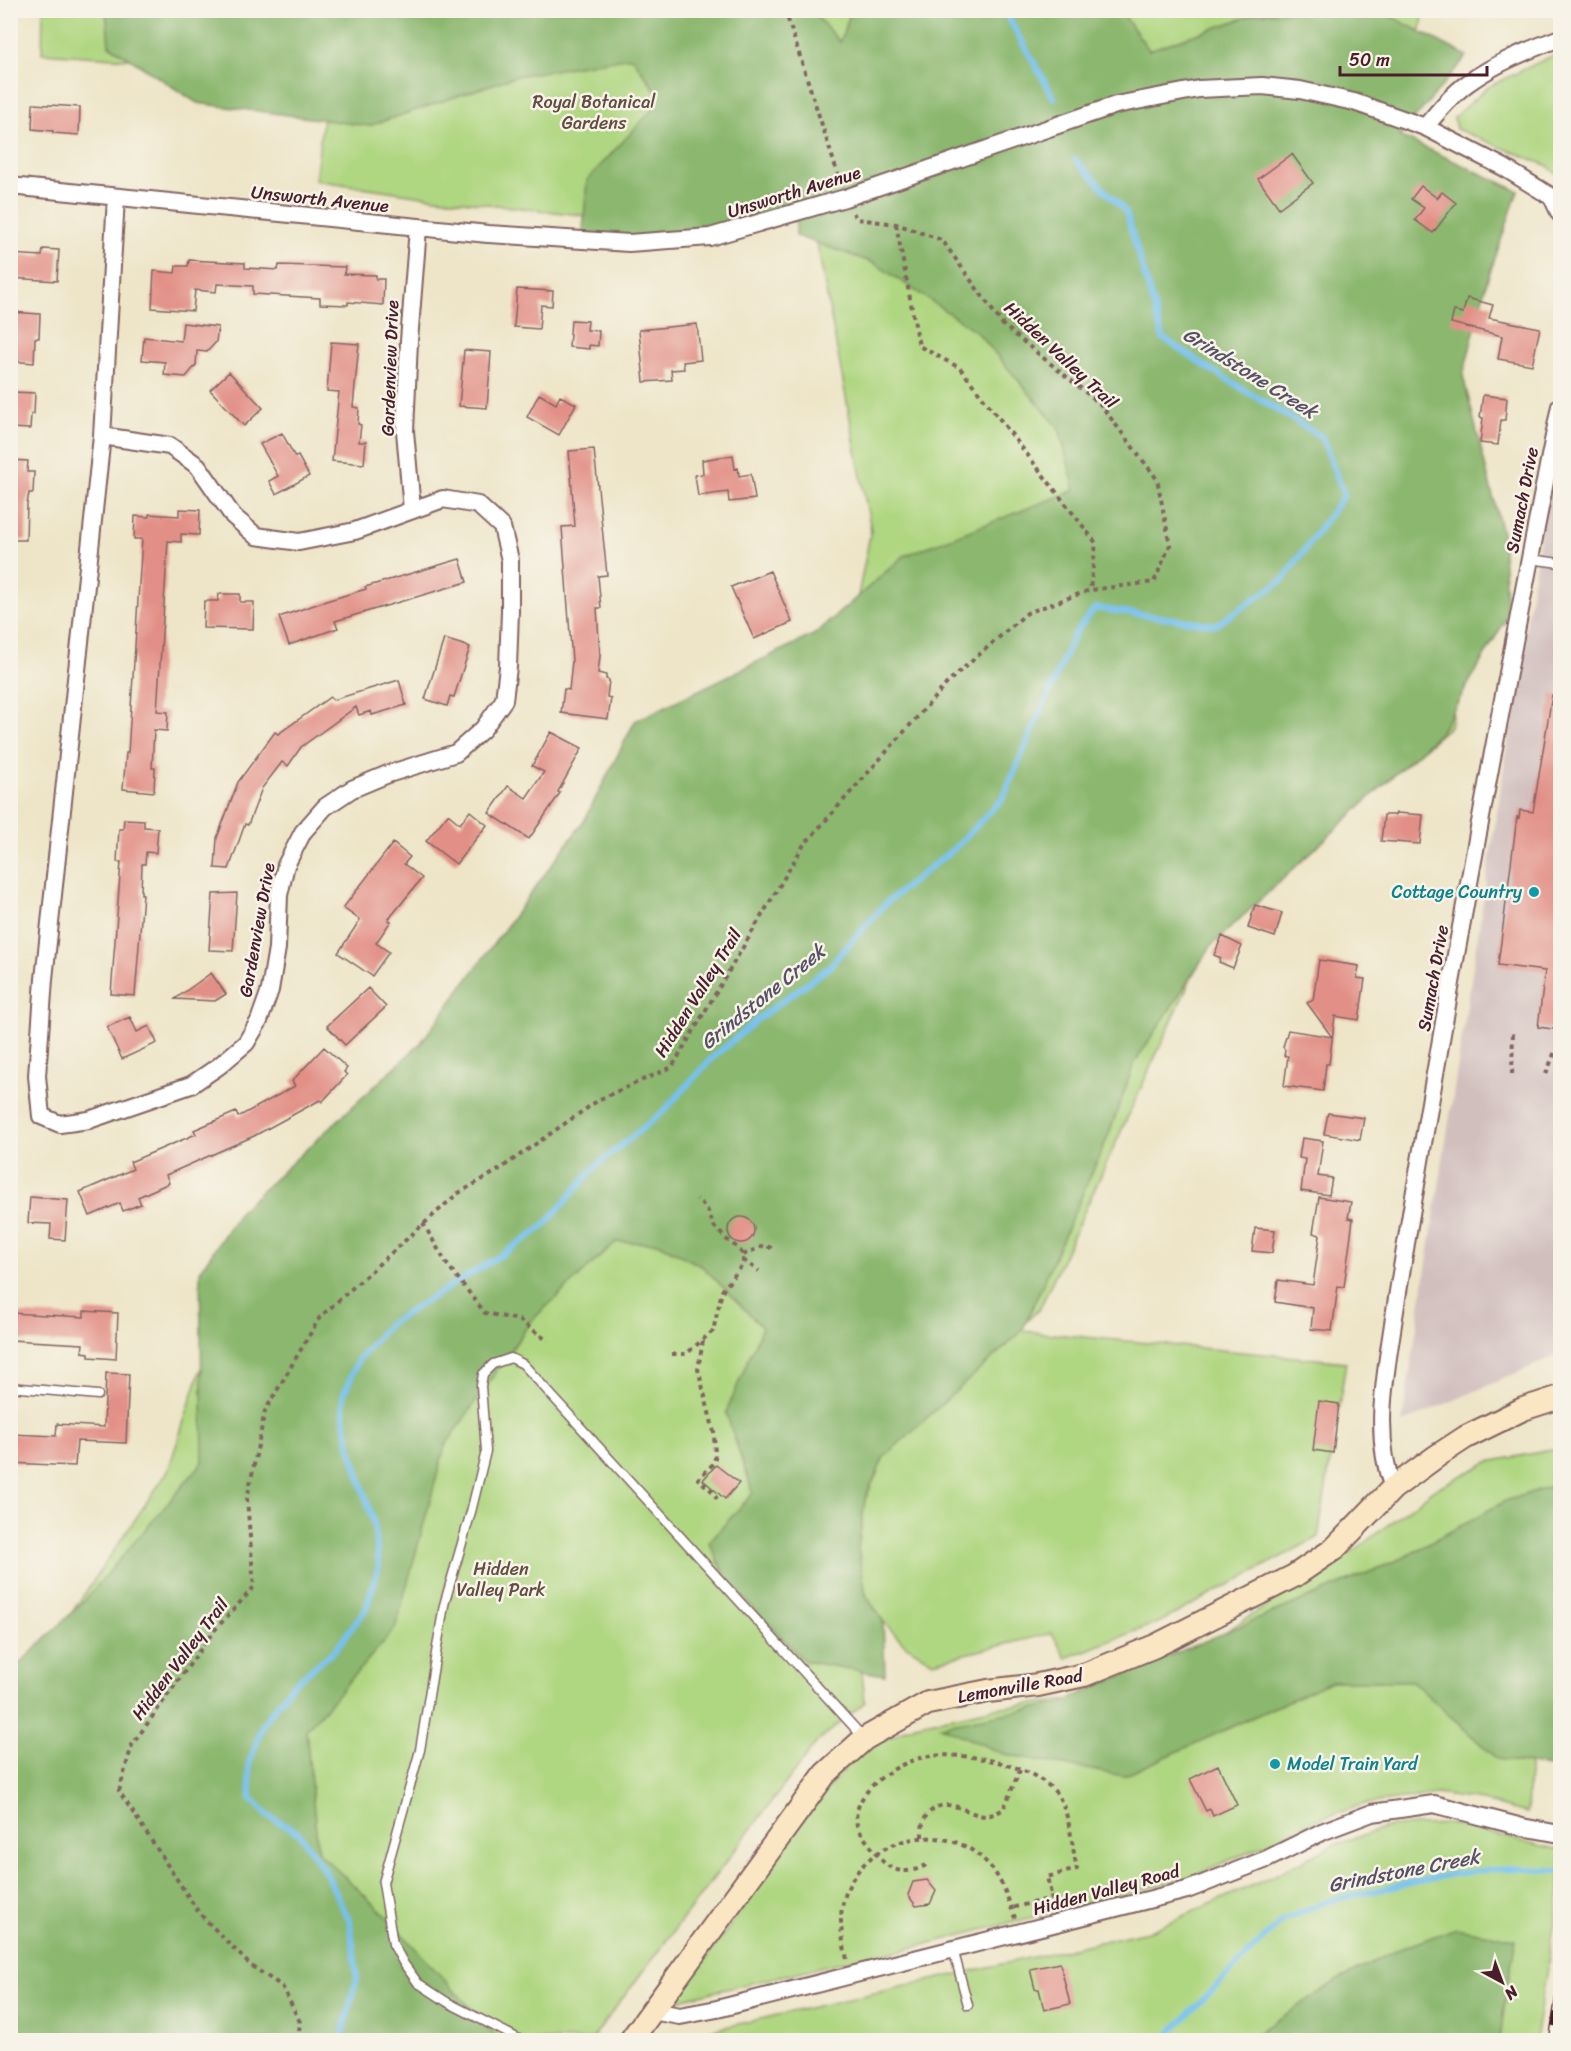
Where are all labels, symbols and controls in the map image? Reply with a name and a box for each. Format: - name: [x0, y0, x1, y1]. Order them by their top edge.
- scale bar: [1340, 39, 1487, 77]
- text: 50 m: [1349, 44, 1390, 76]
- park label: Royal Botanical Gardens: [533, 86, 656, 139]
- street label: Unsworth Avenue: [723, 156, 865, 228]
- street label: Unsworth Avenue: [250, 176, 391, 222]
- street label: Hidden Valley Trail: [996, 293, 1126, 417]
- street label: Gardenview Drive: [372, 299, 408, 437]
- water label: Grindstone Creek: [1176, 318, 1326, 430]
- street label: Sumach Drive: [1496, 444, 1548, 556]
- street label: Gardenview Drive: [229, 860, 285, 1000]
- place label: Cottage Country: [1392, 876, 1523, 908]
- marker: Cottage Country: [1527, 885, 1541, 899]
- street label: Hidden Valley Trail: [645, 921, 751, 1064]
- street label: Sumach Drive: [1408, 922, 1458, 1034]
- water label: Grindstone Creek: [692, 934, 835, 1059]
- park label: Hidden Valley Park: [457, 1553, 546, 1606]
- street label: Hidden Valley Trail: [123, 1590, 238, 1727]
- street label: Lemonville Road: [955, 1659, 1086, 1713]
- place label: Model Train Yard: [1287, 1748, 1419, 1780]
- marker: Model Train Yard: [1268, 1757, 1282, 1771]
- water label: Grindstone Creek: [1325, 1839, 1485, 1903]
- street label: Hidden Valley Road: [1029, 1855, 1184, 1925]
- north arrow: [1472, 1952, 1532, 2012]
- text: N: [1497, 1978, 1526, 2008]

